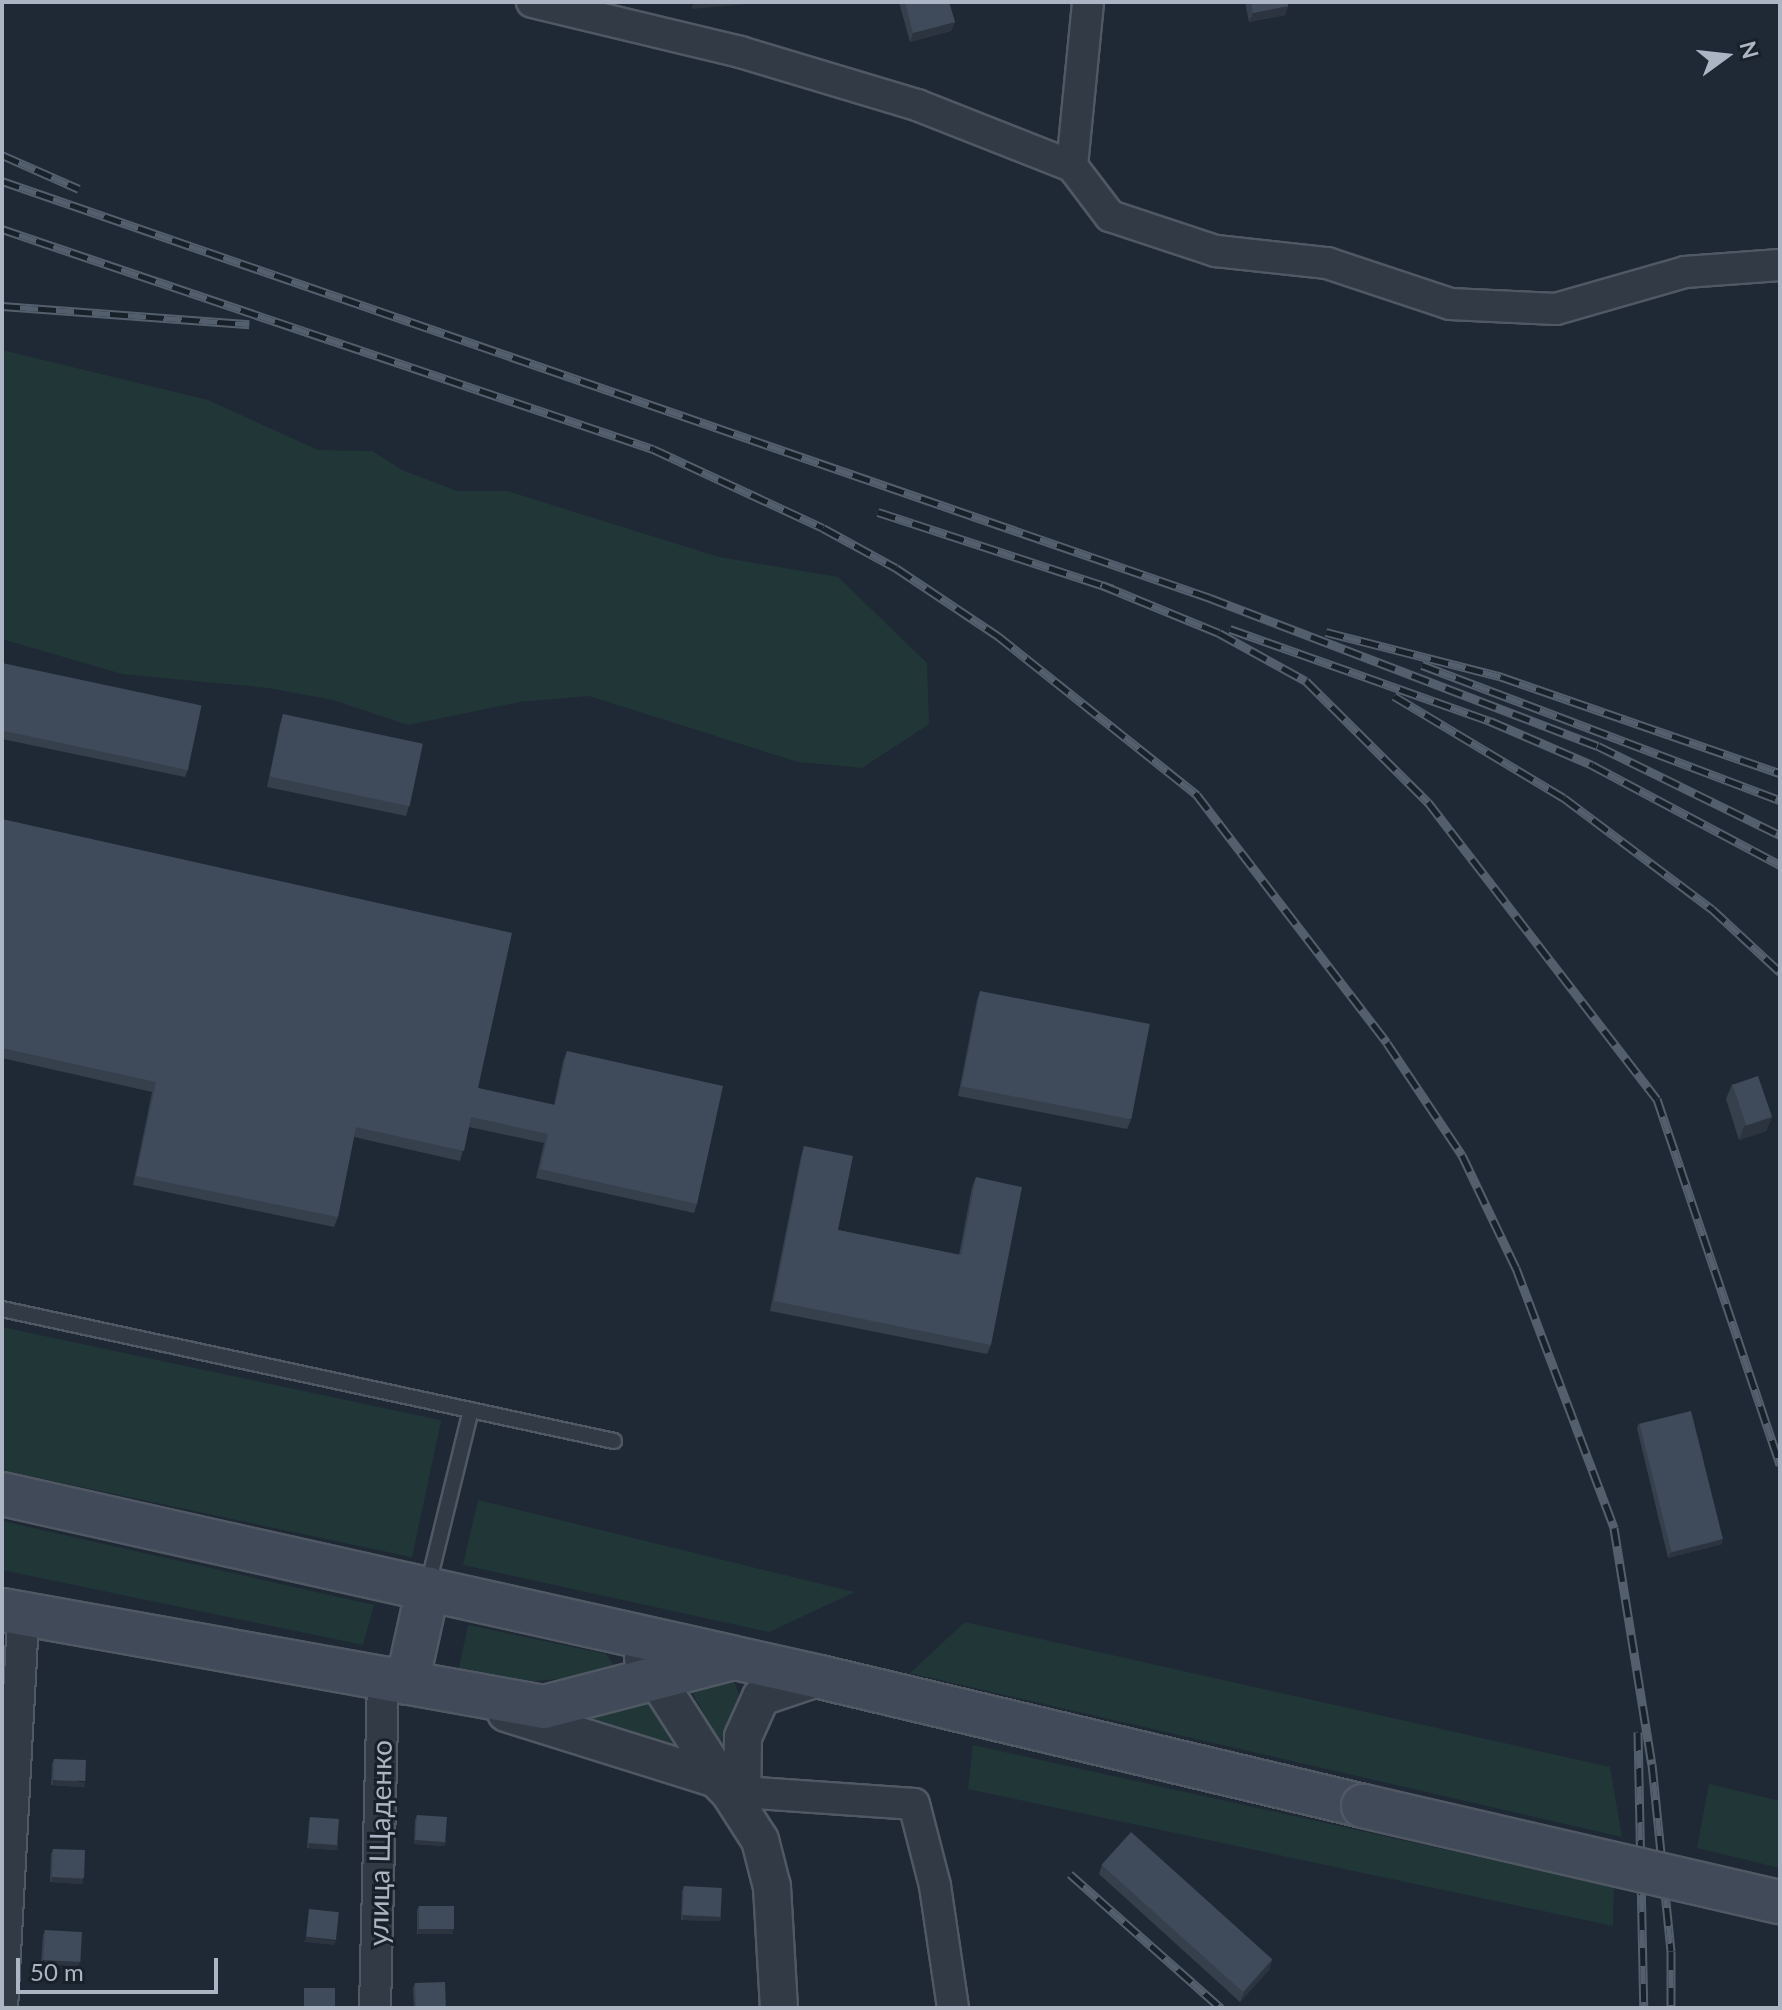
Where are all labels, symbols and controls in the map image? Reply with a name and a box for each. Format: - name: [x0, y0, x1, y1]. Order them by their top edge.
- north arrow: [1686, 16, 1766, 96]
- text: N: [1734, 38, 1765, 61]
- street label: улица Щаденко: [360, 1740, 398, 1946]
- scale bar: [20, 1942, 222, 1992]
- text: 50 m: [30, 1957, 84, 1986]

